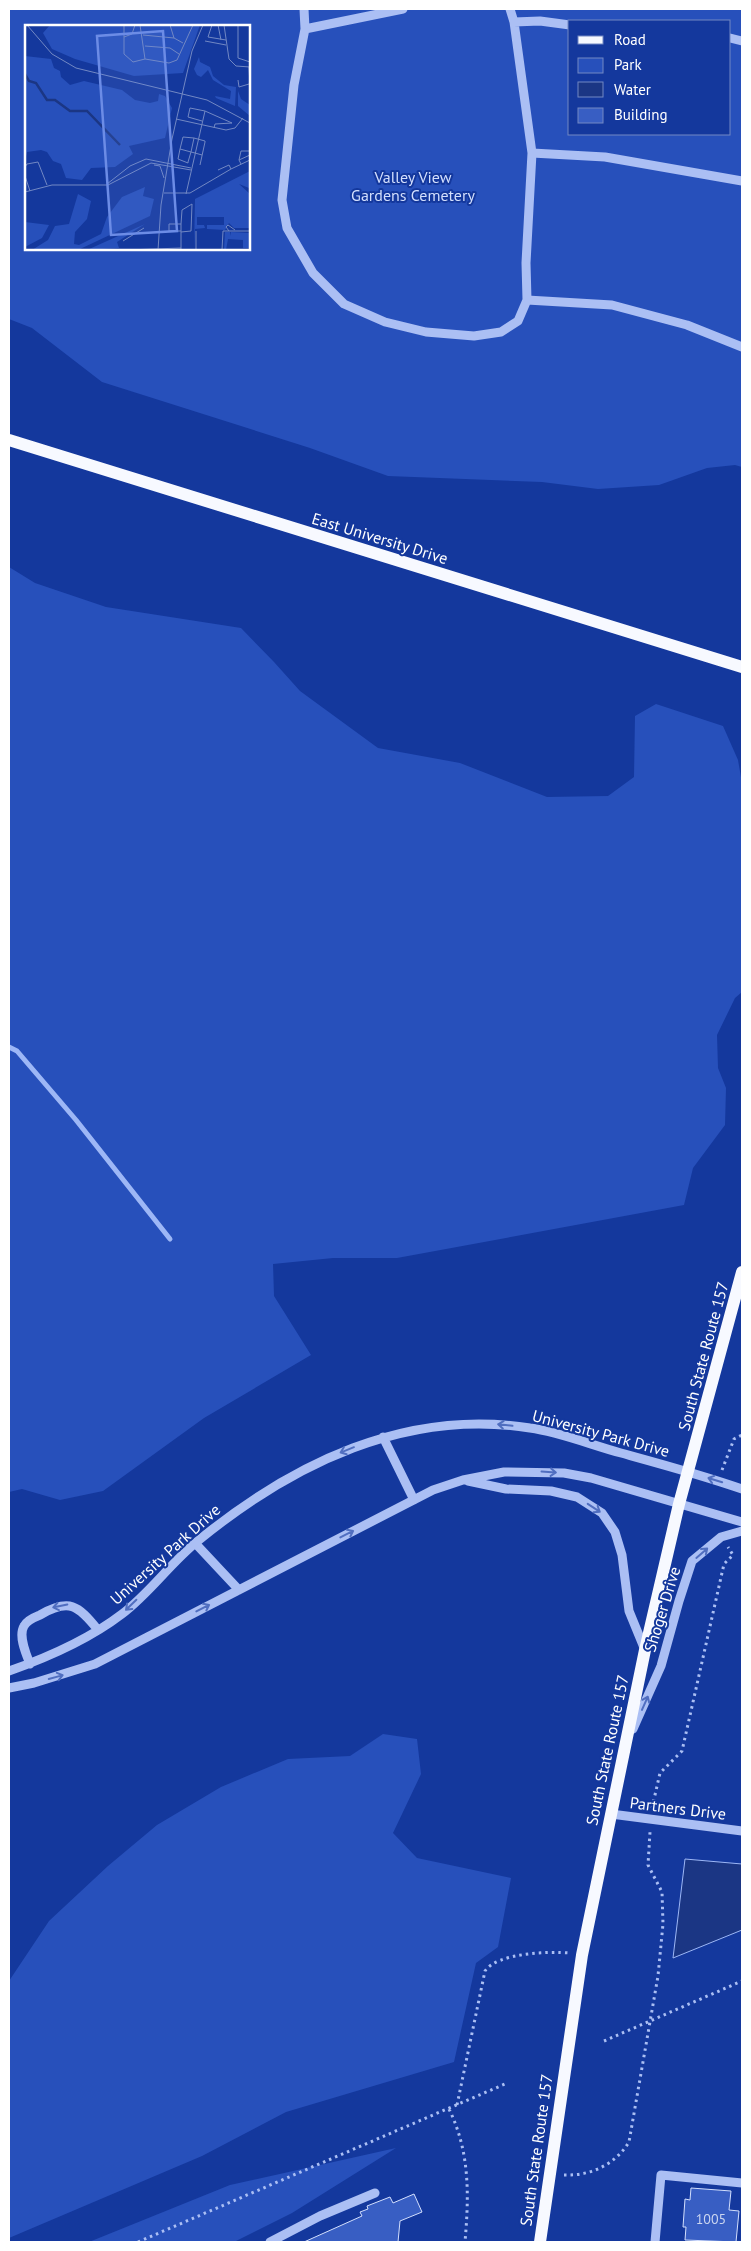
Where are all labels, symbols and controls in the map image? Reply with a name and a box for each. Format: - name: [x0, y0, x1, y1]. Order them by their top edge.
- legend: [568, 20, 731, 135]
- inset map: [25, 25, 250, 250]
- text: Road: [614, 30, 646, 49]
- text: Park: [614, 55, 642, 74]
- text: Water: [614, 80, 651, 99]
- text: Building: [614, 105, 668, 124]
- park label: Valley View Gardens Cemetery: [351, 167, 475, 205]
- street label: East University Drive: [310, 508, 450, 568]
- street label: South State Route 157: [673, 1279, 733, 1433]
- street label: University Park Drive: [530, 1405, 672, 1461]
- one-way arrow: [497, 1420, 513, 1430]
- one-way arrow: [339, 1447, 354, 1456]
- one-way arrow: [541, 1467, 557, 1477]
- one-way arrow: [708, 1475, 724, 1484]
- street label: University Park Drive: [106, 1499, 224, 1609]
- one-way arrow: [587, 1502, 601, 1513]
- one-way arrow: [340, 1529, 355, 1539]
- one-way arrow: [696, 1547, 709, 1559]
- street label: Shoger Drive: [640, 1564, 684, 1654]
- one-way arrow: [125, 1599, 138, 1611]
- one-way arrow: [52, 1602, 68, 1612]
- one-way arrow: [195, 1603, 210, 1612]
- one-way arrow: [48, 1672, 64, 1681]
- street label: South State Route 157: [581, 1673, 633, 1827]
- one-way arrow: [640, 1696, 650, 1711]
- street label: Partners Drive: [629, 1792, 727, 1824]
- street label: South State Route 157: [515, 2073, 557, 2227]
- house number: 1005: [696, 2210, 726, 2228]

